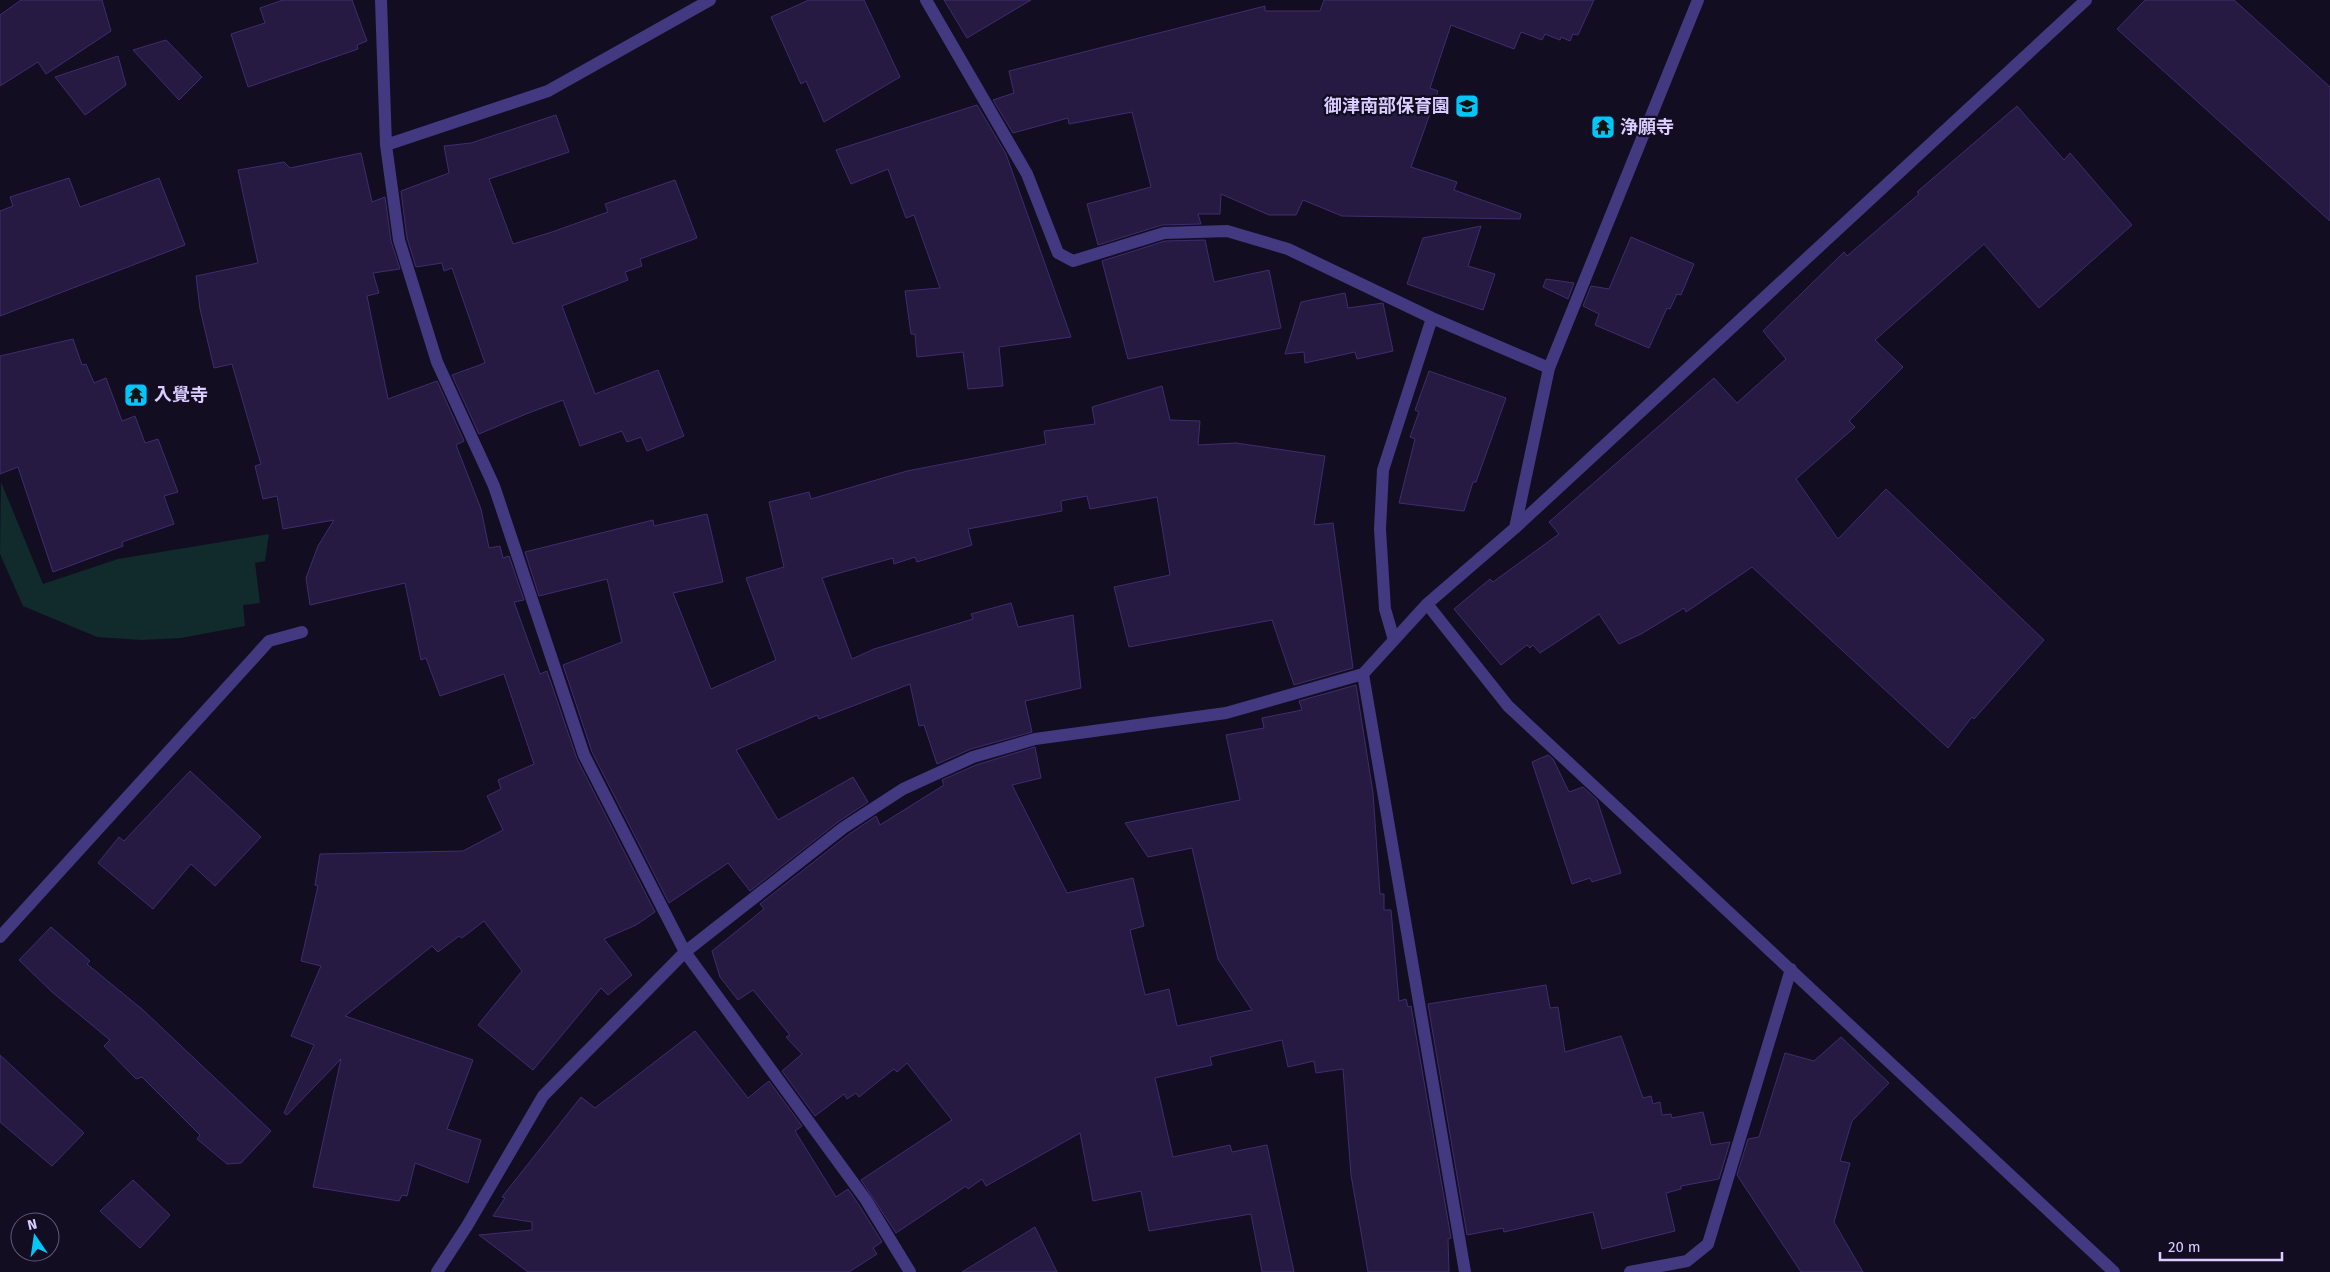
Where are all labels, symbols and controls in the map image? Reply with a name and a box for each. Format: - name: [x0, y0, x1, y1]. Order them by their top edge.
- school or university icon: 御津南部保育園: [1454, 93, 1480, 119]
- place label: 御津南部保育園: [1323, 95, 1450, 117]
- temple icon: 浄願寺: [1590, 114, 1616, 140]
- place label: 浄願寺: [1620, 116, 1674, 138]
- temple icon: 入覺寺: [123, 382, 149, 408]
- place label: 入覺寺: [154, 384, 208, 406]
- north arrow: [10, 1212, 60, 1262]
- text: N: [26, 1215, 39, 1234]
- scale bar: [2160, 1230, 2282, 1262]
- text: 20 m: [2168, 1238, 2201, 1256]

